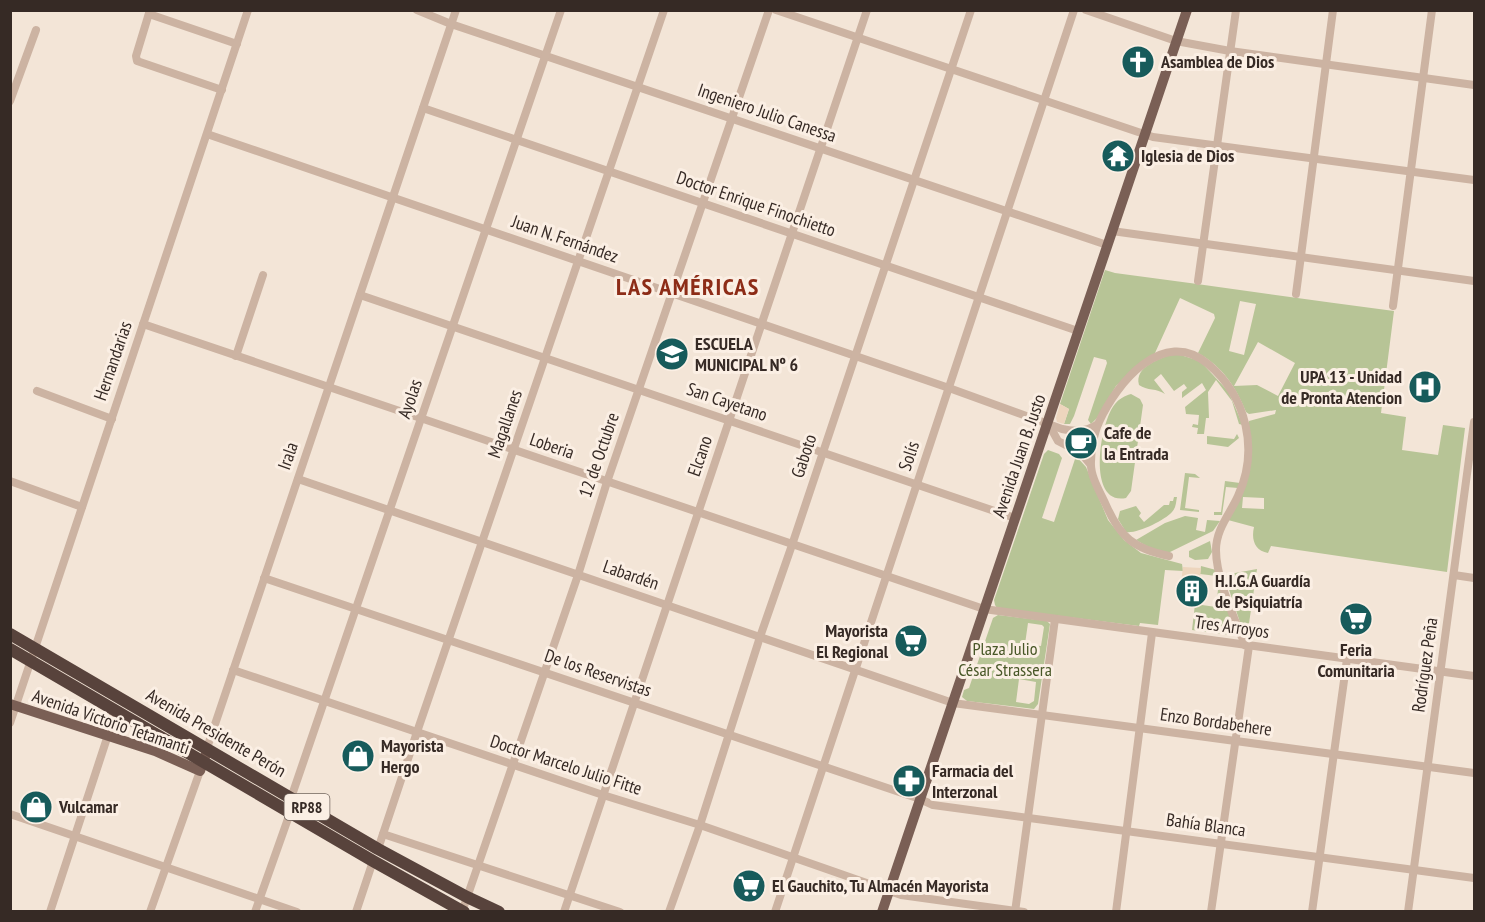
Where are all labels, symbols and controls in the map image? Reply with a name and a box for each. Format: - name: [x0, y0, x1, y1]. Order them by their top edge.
- church icon: Asamblea de Dios: [1120, 44, 1156, 80]
- place label: Asamblea de Dios: [1160, 50, 1274, 73]
- street label: Ingeniero Julio Canessa: [695, 78, 839, 147]
- temple icon: Iglesia de Dios: [1100, 138, 1136, 174]
- place label: Iglesia de Dios: [1141, 144, 1234, 167]
- street label: Doctor Enrique Finochietto: [674, 166, 839, 242]
- street label: Juan N. Fernández: [508, 209, 621, 267]
- district label: LAS AMÉRICAS: [616, 271, 760, 302]
- street label: Hernandarias: [88, 318, 137, 403]
- place label: ESCUELA MUNICIPAL Nº 6: [695, 332, 798, 376]
- school or university icon: ESCUELA MUNICIPAL Nº 6: [654, 336, 690, 372]
- place label: UPA 13 - Unidad de Pronta Atencion: [1281, 365, 1402, 409]
- hospital icon: UPA 13 - Unidad de Pronta Atencion: [1407, 369, 1443, 405]
- street label: Ayolas: [392, 376, 427, 421]
- street label: San Cayetano: [684, 377, 771, 426]
- street label: Magallanes: [482, 387, 527, 461]
- street label: Avenida Juan B. Justo: [987, 391, 1051, 521]
- street label: 12 de Octubre: [573, 409, 624, 500]
- place label: Cafe de la Entrada: [1104, 421, 1169, 465]
- cafe icon: Cafe de la Entrada: [1063, 425, 1099, 461]
- street label: Loberia: [527, 427, 578, 464]
- street label: Gaboto: [786, 431, 821, 480]
- street label: Elcano: [682, 432, 717, 479]
- street label: Solís: [893, 438, 924, 474]
- street label: Irala: [272, 439, 303, 473]
- street label: Labardén: [600, 554, 662, 595]
- place label: H.I.G.A Guardía de Psiquiatría: [1215, 569, 1310, 613]
- building icon: H.I.G.A Guardía de Psiquiatría: [1174, 573, 1210, 609]
- supermarket icon: Feria Comunitaria: [1338, 601, 1374, 637]
- street label: Tres Arroyos: [1193, 610, 1271, 643]
- street label: Rodríguez Peña: [1406, 616, 1443, 714]
- place label: Mayorista El Regional: [816, 619, 889, 663]
- supermarket icon: Mayorista El Regional: [893, 623, 929, 659]
- park label: Plaza Julio César Strassera: [958, 637, 1052, 681]
- place label: Feria Comunitaria: [1317, 638, 1395, 682]
- street label: De los Reservistas: [542, 643, 655, 702]
- street label: Avenida Presidente Perón: [142, 683, 290, 782]
- street label: Avenida Victorio Tetamanti: [29, 684, 193, 759]
- street label: Enzo Bordabehere: [1159, 702, 1273, 741]
- street label: Doctor Marcelo Julio Fitte: [487, 729, 645, 800]
- place label: Mayorista Hergo: [381, 734, 444, 778]
- shop icon: Mayorista Hergo: [340, 738, 376, 774]
- place label: Farmacia del Interzonal: [932, 759, 1014, 803]
- pharmacy icon: Farmacia del Interzonal: [891, 763, 927, 799]
- shop icon: Vulcamar: [18, 789, 54, 825]
- road number: RP88: [284, 794, 330, 820]
- place label: Vulcamar: [58, 795, 119, 818]
- street label: Bahía Blanca: [1165, 808, 1247, 841]
- supermarket icon: El Gauchito, Tu Almacén Mayorista: [731, 868, 767, 904]
- place label: El Gauchito, Tu Almacén Mayorista: [772, 874, 989, 897]

